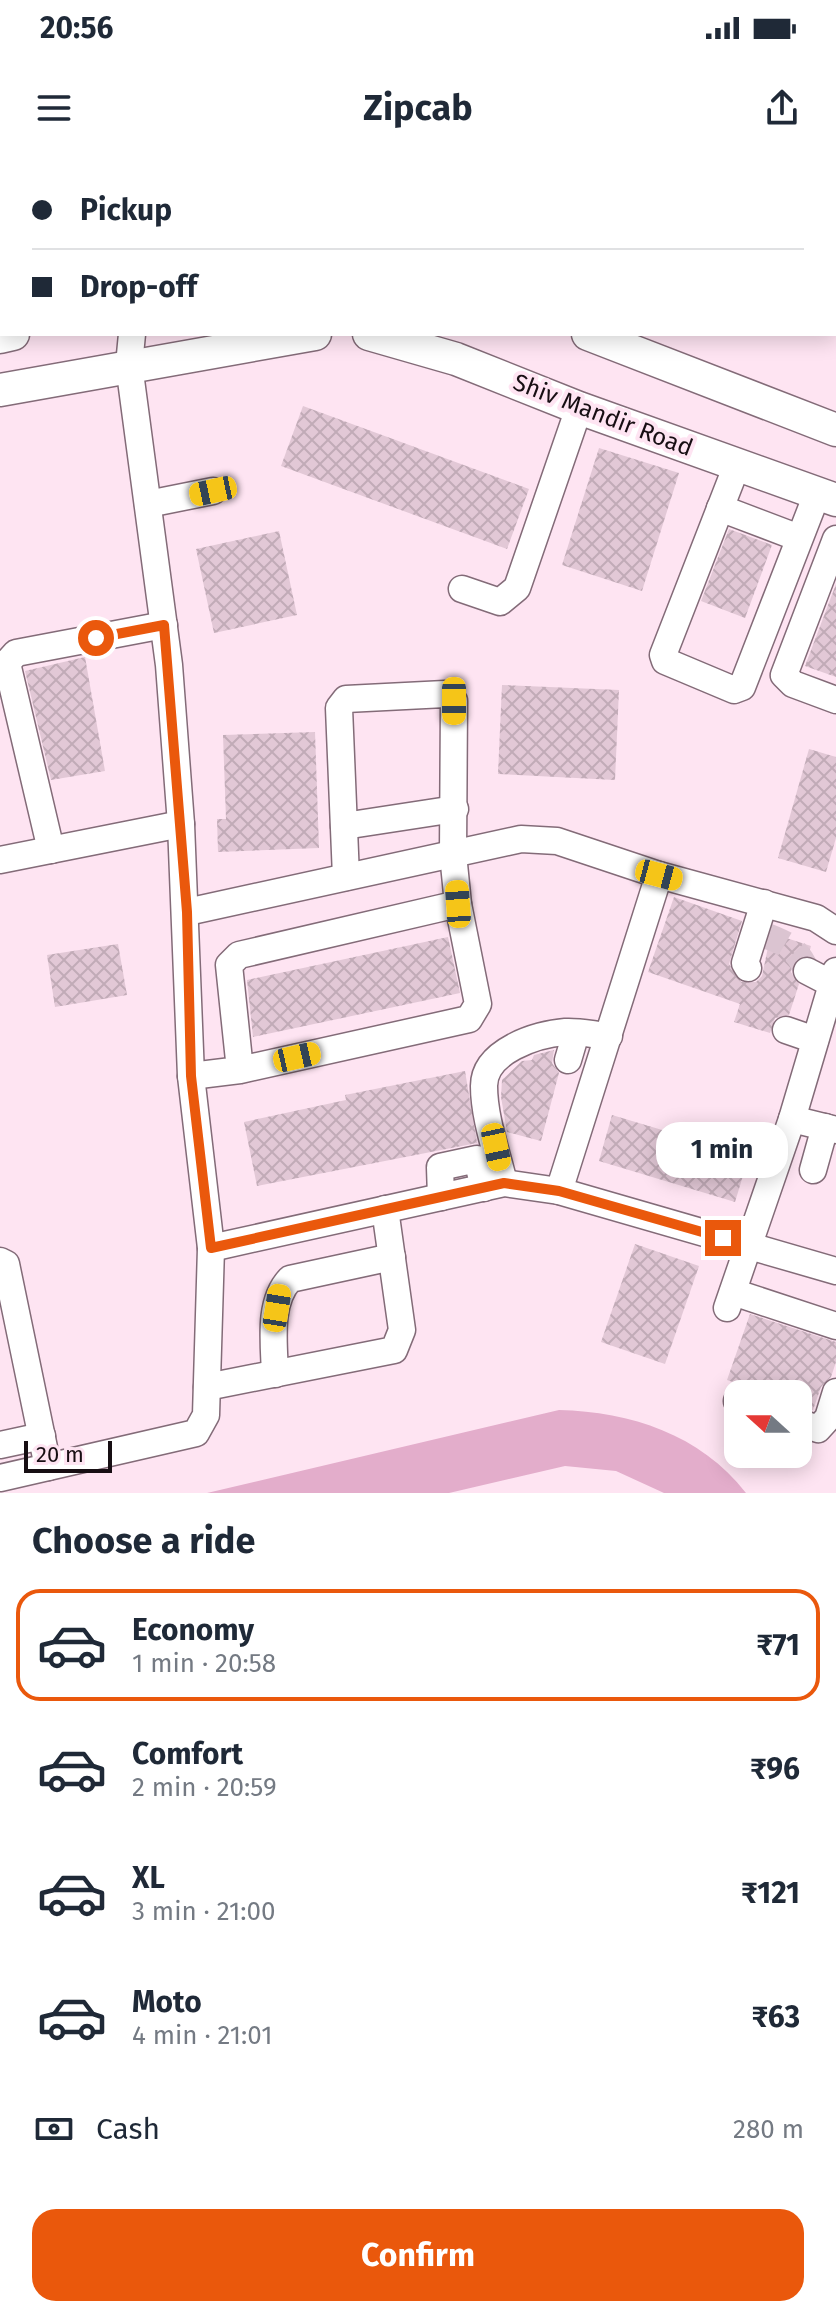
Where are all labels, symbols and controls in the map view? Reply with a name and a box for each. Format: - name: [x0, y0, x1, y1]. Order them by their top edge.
- text: 20:56: [40, 10, 114, 46]
- icon: menu: [32, 86, 76, 130]
- text: Zipcab: [363, 86, 473, 130]
- icon: share: [760, 86, 804, 130]
- text: Pickup: [80, 192, 172, 228]
- text: Drop-off: [80, 269, 197, 305]
- street label: Shiv Mandir Road: [509, 368, 697, 462]
- car: [187, 474, 239, 508]
- route start: [78, 620, 114, 656]
- car: [442, 677, 466, 725]
- car: [633, 857, 685, 893]
- car: [444, 879, 472, 929]
- car: [271, 1040, 323, 1074]
- car: [479, 1121, 513, 1173]
- callout: 1 min: [657, 1122, 789, 1178]
- text: 1 min: [691, 1134, 753, 1165]
- route end: [705, 1220, 741, 1256]
- car: [261, 1282, 293, 1334]
- north arrow: [724, 1380, 812, 1468]
- map controls: [724, 1380, 812, 1468]
- scale bar: [24, 1437, 112, 1473]
- text: 20 m: [36, 1441, 84, 1468]
- text: Choose a ride: [32, 1519, 255, 1563]
- icon: car: [36, 1609, 108, 1681]
- text: Economy: [132, 1612, 254, 1648]
- text: ₹71: [756, 1627, 800, 1663]
- text: 1 min · 20:58: [132, 1648, 276, 1679]
- icon: car: [36, 1733, 108, 1805]
- text: Comfort: [132, 1736, 243, 1772]
- text: ₹96: [750, 1751, 800, 1787]
- text: 2 min · 20:59: [132, 1772, 277, 1803]
- icon: car: [36, 1857, 108, 1929]
- text: XL: [132, 1860, 165, 1896]
- text: ₹121: [741, 1875, 800, 1911]
- text: 3 min · 21:00: [132, 1896, 275, 1927]
- icon: car: [36, 1981, 108, 2053]
- text: Moto: [132, 1984, 202, 2020]
- text: ₹63: [752, 1999, 800, 2035]
- text: 4 min · 21:01: [132, 2020, 272, 2051]
- icon: cash: [32, 2107, 76, 2151]
- text: Cash: [96, 2111, 160, 2147]
- text: 280 m: [733, 2114, 804, 2145]
- button: Confirm: [32, 2209, 804, 2301]

